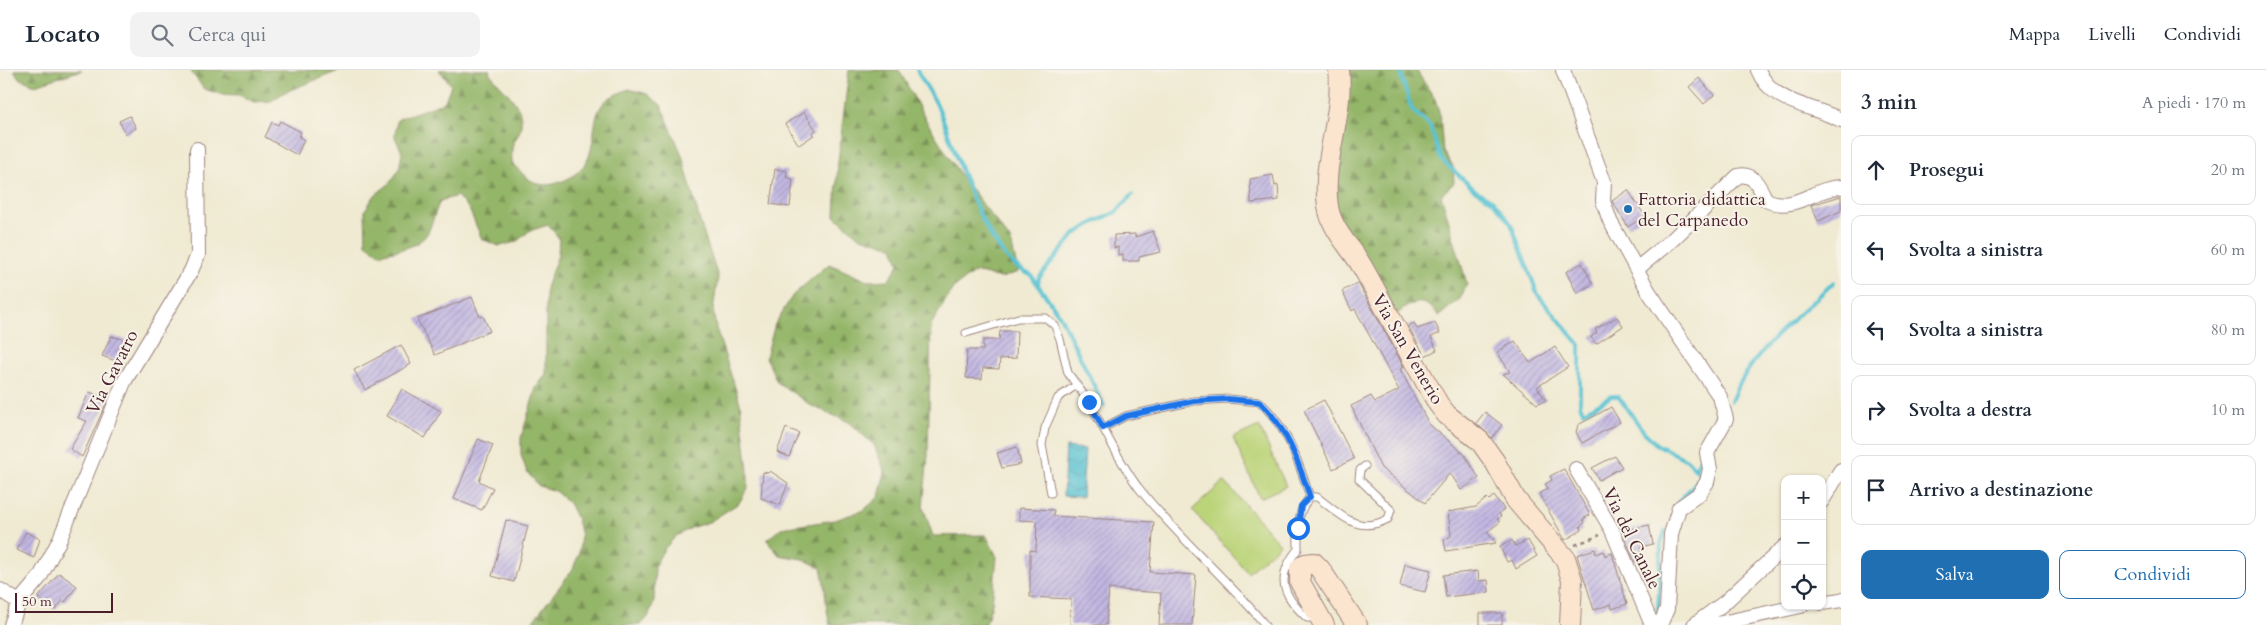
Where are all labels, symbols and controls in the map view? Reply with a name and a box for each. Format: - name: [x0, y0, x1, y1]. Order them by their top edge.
- search box: [130, 12, 480, 57]
- text: Locato: [25, 18, 100, 51]
- icon: search: [148, 21, 176, 49]
- text: Cerca qui: [188, 22, 266, 48]
- text: Mappa: [2009, 22, 2060, 47]
- text: Livelli: [2088, 22, 2136, 47]
- text: Condividi: [2164, 22, 2241, 47]
- text: 3 min: [1861, 88, 1917, 117]
- text: A piedi · 170 m: [2142, 92, 2246, 114]
- icon: ahead: [1862, 156, 1890, 184]
- text: Prosegui: [1909, 157, 1984, 183]
- text: 20 m: [2211, 159, 2245, 181]
- place label: Fattoria didattica del Carpanedo: [1638, 187, 1766, 233]
- marker: Fattoria didattica del Carpanedo: [1622, 203, 1634, 215]
- icon: left: [1862, 236, 1890, 264]
- text: Svolta a sinistra: [1909, 237, 2043, 263]
- text: 60 m: [2211, 239, 2245, 261]
- street label: Via San Venerio: [1366, 289, 1450, 409]
- icon: left: [1862, 316, 1890, 344]
- text: Svolta a sinistra: [1909, 317, 2043, 343]
- text: 80 m: [2211, 319, 2245, 341]
- street label: Via Gavatro: [80, 325, 145, 419]
- route end: [1078, 391, 1101, 414]
- icon: right: [1862, 396, 1890, 424]
- text: Svolta a destra: [1909, 397, 2032, 423]
- text: 10 m: [2211, 399, 2245, 421]
- map controls: [1781, 475, 1826, 610]
- button: +: [1781, 475, 1826, 520]
- icon: arrive: [1862, 476, 1890, 504]
- text: Arrivo a destinazione: [1909, 477, 2093, 503]
- street label: Via del Canale: [1596, 483, 1667, 593]
- route start: [1287, 517, 1310, 540]
- button: −: [1781, 520, 1826, 565]
- button: Salva: [1861, 550, 2049, 599]
- button: Condividi: [2059, 550, 2246, 599]
- button: locate: [1781, 565, 1826, 610]
- scale bar: [15, 590, 112, 613]
- text: 50 m: [22, 592, 52, 611]

